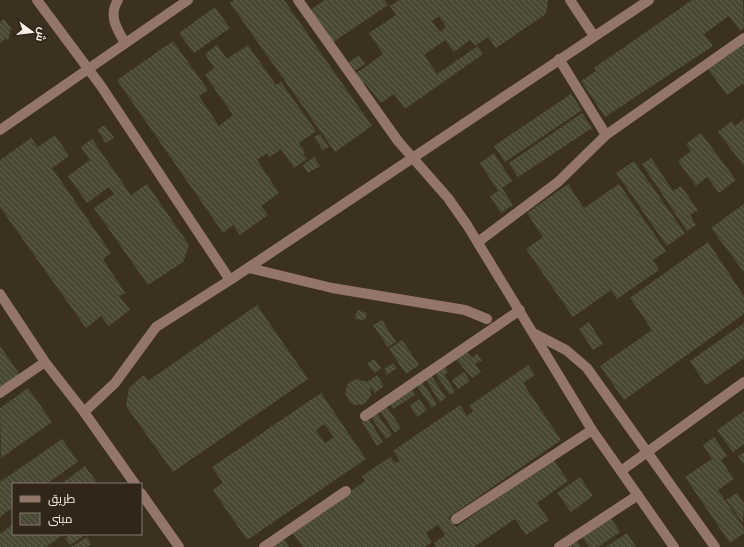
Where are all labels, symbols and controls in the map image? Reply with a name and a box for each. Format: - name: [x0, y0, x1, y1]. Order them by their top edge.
- north arrow: [12, 12, 52, 52]
- text: ش: [33, 26, 49, 43]
- legend: [12, 483, 142, 535]
- text: طريق: [48, 492, 76, 506]
- text: مبنى: [48, 512, 73, 526]

